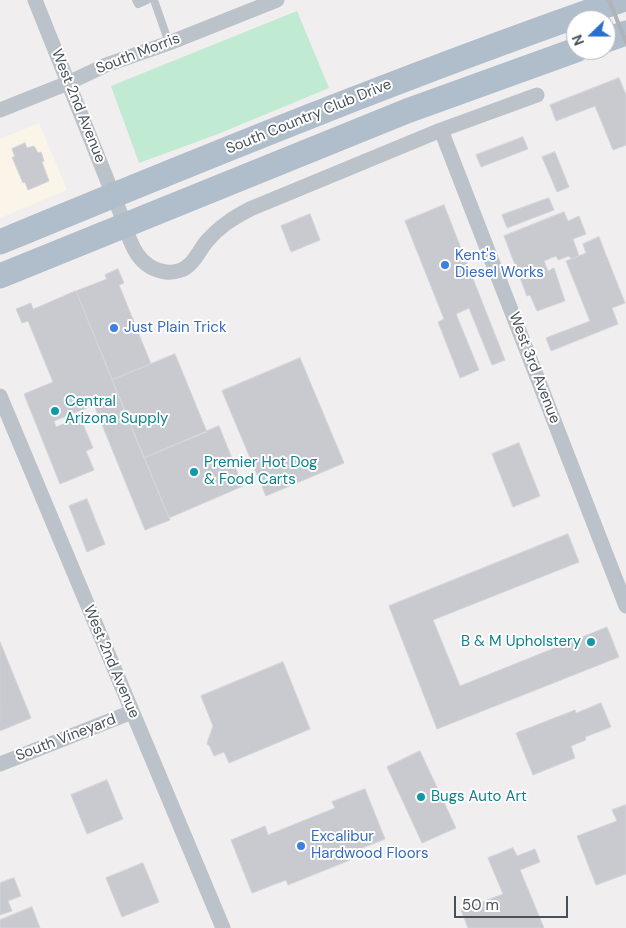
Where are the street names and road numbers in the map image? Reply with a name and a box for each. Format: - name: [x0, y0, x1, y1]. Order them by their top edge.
- street label: South Morris: [93, 30, 183, 78]
- street label: West 2nd Avenue: [47, 47, 109, 165]
- street label: South Country Club Drive: [224, 76, 394, 158]
- street label: West 3rd Avenue: [504, 310, 564, 426]
- street label: West 2nd Avenue: [79, 603, 143, 721]
- street label: South Vineyard: [13, 711, 119, 765]

